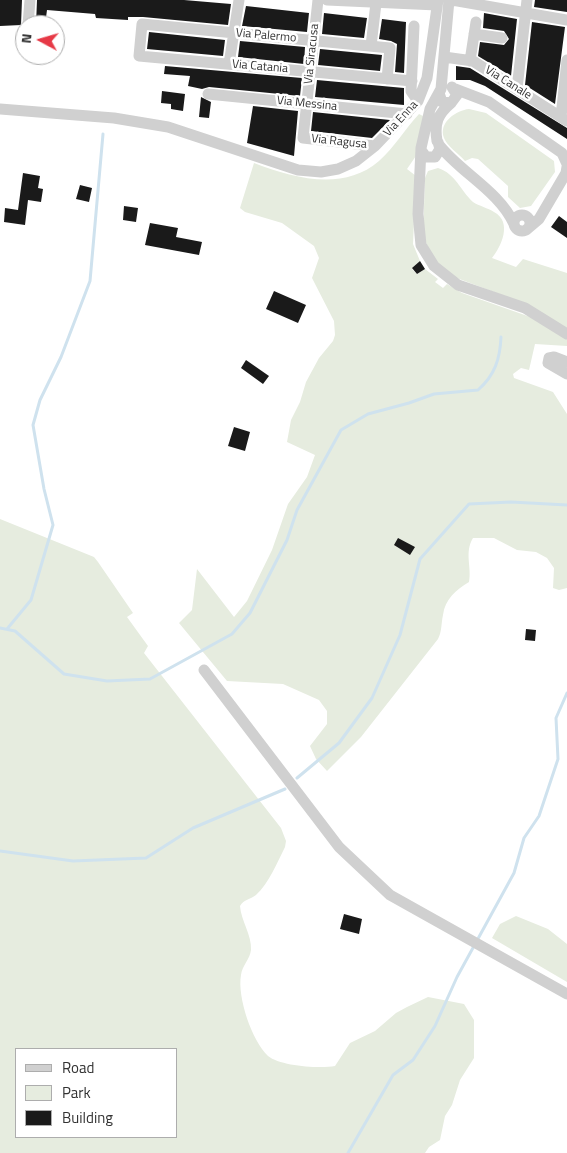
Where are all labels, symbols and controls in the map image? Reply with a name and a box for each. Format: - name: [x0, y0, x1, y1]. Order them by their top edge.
- north arrow: [15, 15, 65, 65]
- street label: Via Siracusa: [302, 23, 322, 85]
- street label: Via Palermo: [235, 26, 297, 46]
- text: N: [15, 33, 37, 44]
- street label: Via Catania: [231, 57, 289, 77]
- street label: Via Canale: [482, 63, 534, 103]
- street label: Via Messina: [276, 94, 338, 114]
- street label: Via Enna: [381, 98, 421, 140]
- street label: Via Ragusa: [311, 132, 367, 152]
- legend: [15, 1048, 178, 1138]
- text: Road: [62, 1056, 94, 1079]
- text: Park: [62, 1081, 91, 1104]
- text: Building: [62, 1106, 113, 1129]

